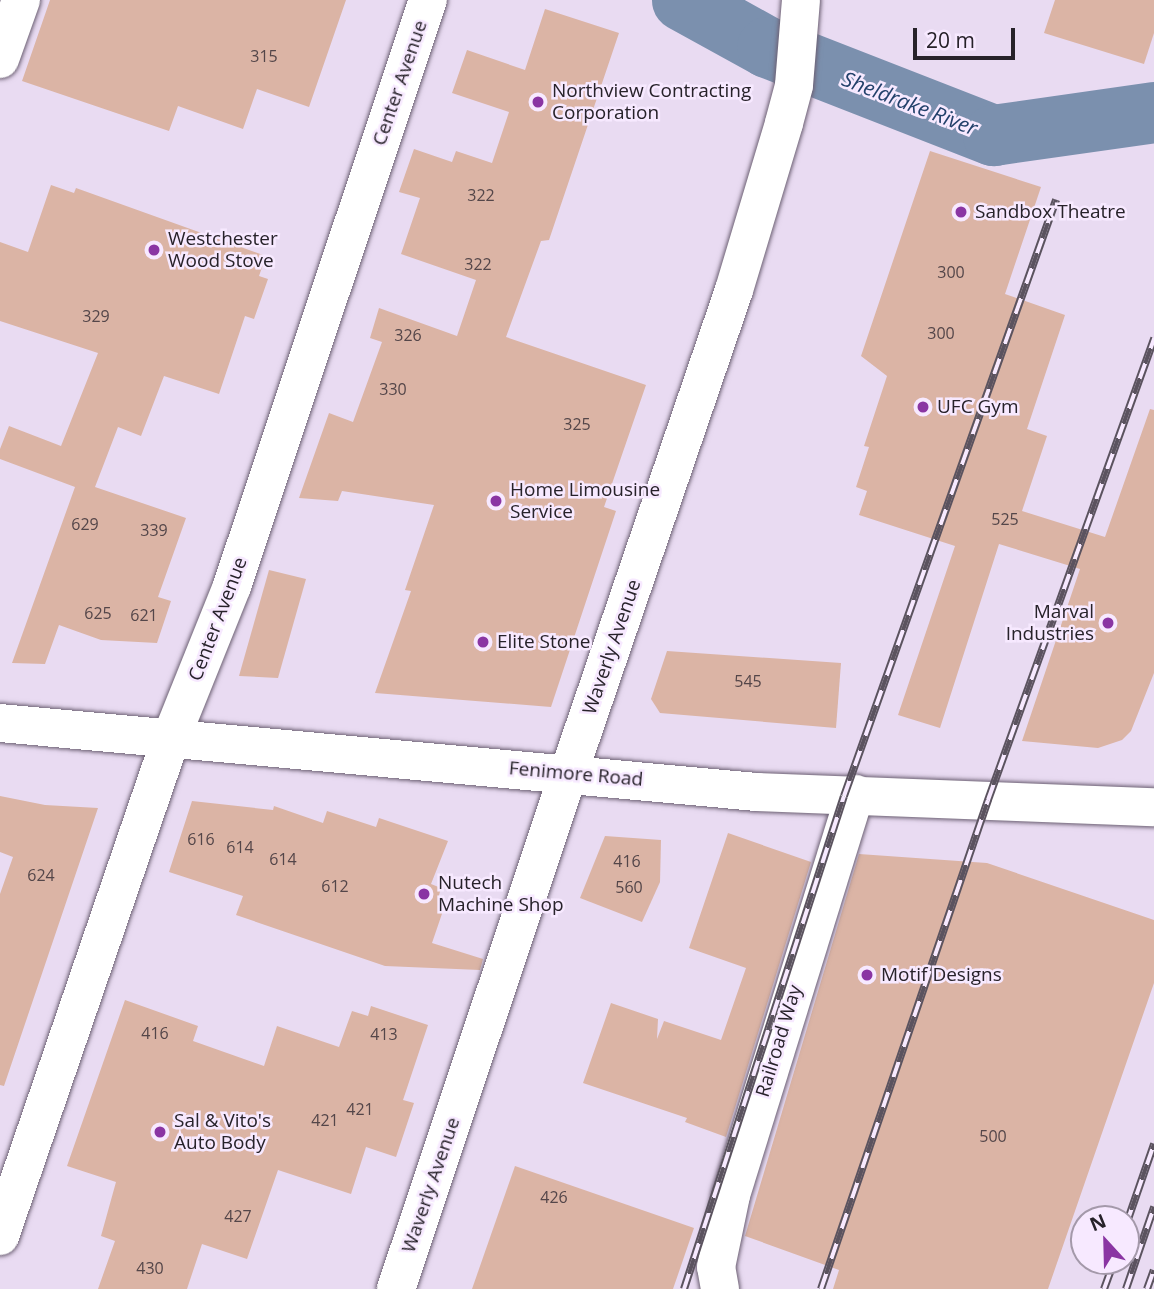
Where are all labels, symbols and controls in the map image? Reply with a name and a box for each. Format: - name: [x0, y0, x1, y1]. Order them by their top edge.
- scale bar: [916, 14, 1018, 58]
- street label: Center Avenue: [368, 18, 432, 148]
- text: 20 m: [926, 26, 975, 54]
- house number: 315: [250, 46, 278, 66]
- water label: Sheldrake River: [839, 66, 981, 140]
- place label: Northview Contracting Corporation: [552, 80, 751, 124]
- marker: Northview Contracting Corporation: [530, 94, 546, 110]
- house number: 322: [467, 185, 495, 205]
- place label: Sandbox Theatre: [975, 201, 1126, 223]
- marker: Sandbox Theatre: [953, 204, 969, 220]
- place label: Westchester Wood Stove: [168, 228, 278, 272]
- marker: Westchester Wood Stove: [146, 242, 162, 258]
- house number: 322: [464, 254, 492, 274]
- house number: 300: [937, 262, 965, 282]
- house number: 329: [82, 306, 110, 326]
- house number: 300: [927, 323, 955, 343]
- house number: 326: [394, 325, 422, 345]
- house number: 330: [379, 379, 407, 399]
- place label: UFC Gym: [937, 396, 1018, 418]
- marker: UFC Gym: [915, 399, 931, 415]
- house number: 325: [563, 414, 591, 434]
- place label: Home Limousine Service: [510, 479, 660, 523]
- marker: Home Limousine Service: [488, 493, 504, 509]
- house number: 525: [991, 509, 1019, 529]
- house number: 629: [71, 514, 99, 534]
- house number: 339: [140, 520, 168, 540]
- street label: Center Avenue: [184, 554, 252, 684]
- street label: Waverly Avenue: [578, 576, 646, 718]
- place label: Marval Industries: [1006, 601, 1094, 645]
- house number: 625: [84, 603, 112, 623]
- house number: 621: [130, 605, 158, 625]
- marker: Marval Industries: [1100, 615, 1116, 631]
- place label: Elite Stone: [497, 631, 590, 653]
- marker: Elite Stone: [475, 634, 491, 650]
- house number: 545: [734, 671, 762, 691]
- street label: Fenimore Road: [508, 757, 644, 791]
- house number: 616: [187, 829, 215, 849]
- house number: 614: [226, 837, 254, 857]
- house number: 614: [269, 849, 297, 869]
- house number: 416: [613, 851, 641, 871]
- house number: 624: [27, 865, 55, 885]
- place label: Nutech Machine Shop: [438, 872, 564, 916]
- house number: 612: [321, 876, 349, 896]
- house number: 560: [615, 877, 643, 897]
- marker: Nutech Machine Shop: [416, 886, 432, 902]
- place label: Motif Designs: [881, 964, 1002, 986]
- marker: Motif Designs: [859, 967, 875, 983]
- street label: Railroad Way: [751, 982, 807, 1100]
- house number: 416: [141, 1023, 169, 1043]
- house number: 413: [370, 1024, 398, 1044]
- house number: 421: [346, 1099, 374, 1119]
- place label: Sal & Vito's Auto Body: [174, 1110, 271, 1154]
- house number: 421: [311, 1110, 339, 1130]
- street label: Waverly Avenue: [397, 1114, 465, 1256]
- marker: Sal & Vito's Auto Body: [152, 1124, 168, 1140]
- house number: 500: [979, 1126, 1007, 1146]
- house number: 426: [540, 1187, 568, 1207]
- north arrow: [1070, 1205, 1140, 1275]
- house number: 427: [224, 1206, 252, 1226]
- text: N: [1086, 1207, 1110, 1237]
- house number: 430: [136, 1258, 164, 1278]

